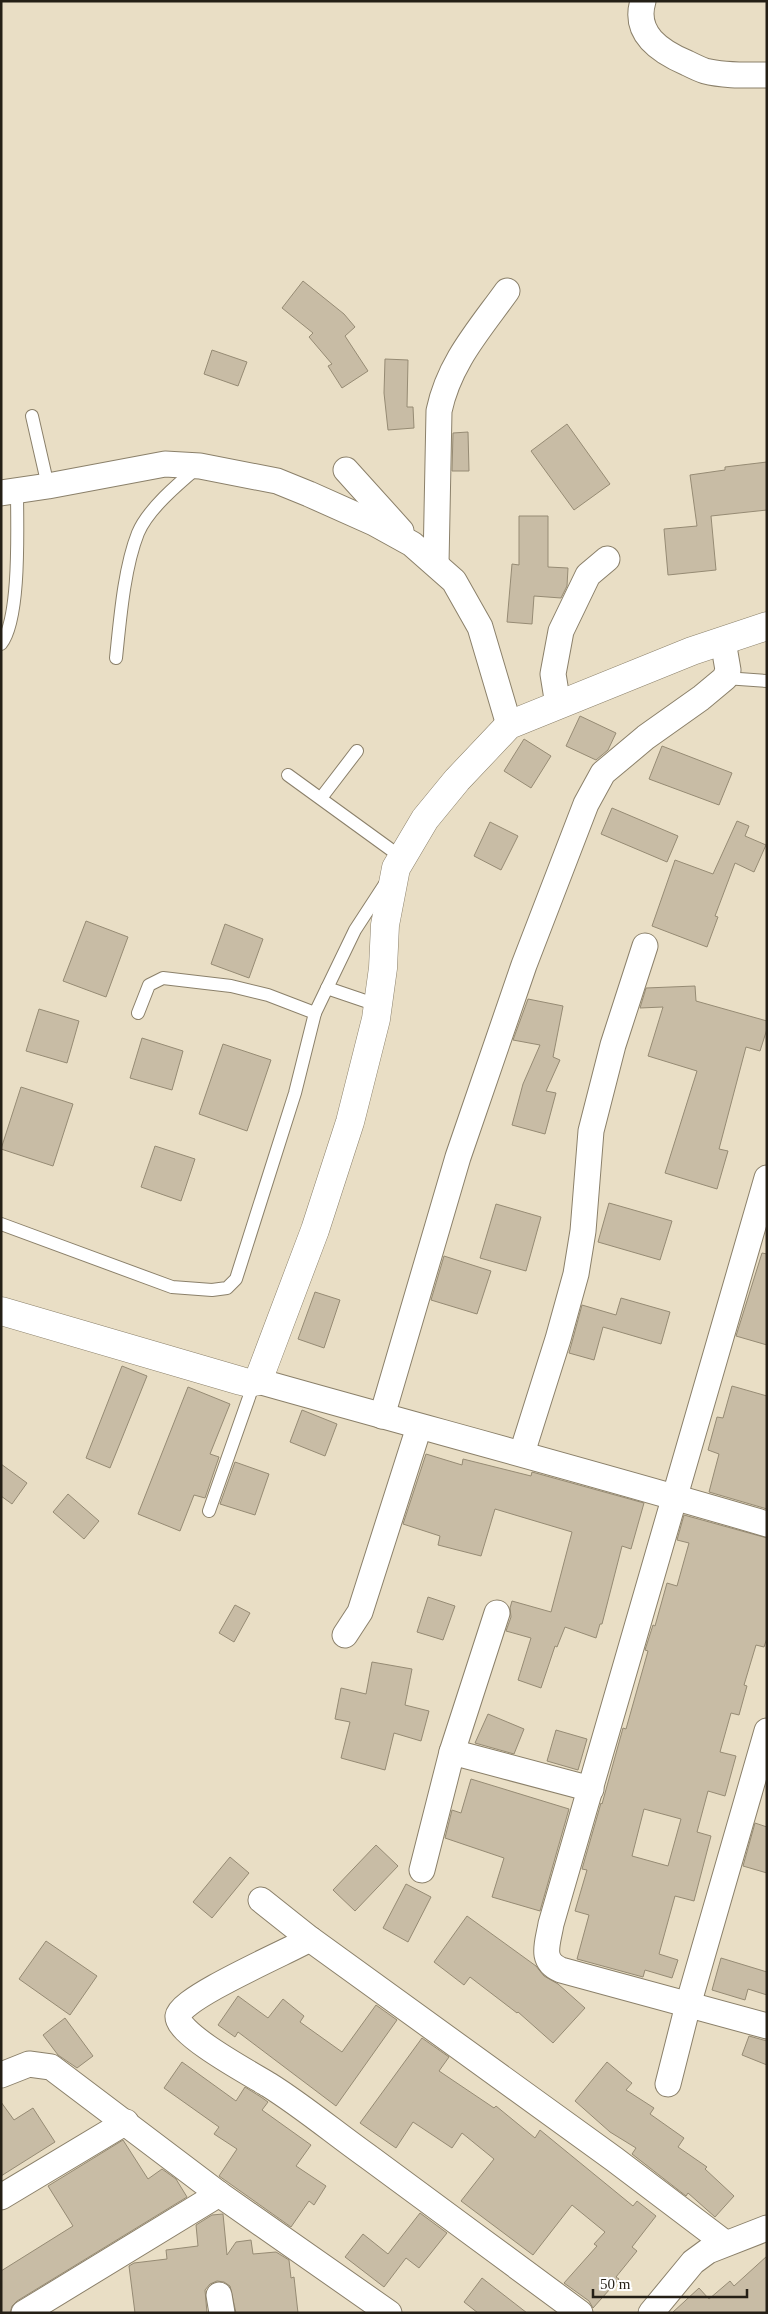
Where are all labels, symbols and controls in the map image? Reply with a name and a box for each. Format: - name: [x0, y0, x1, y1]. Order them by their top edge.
- scale bar: [593, 2266, 747, 2298]
- text: 50 m: [600, 2276, 631, 2292]

